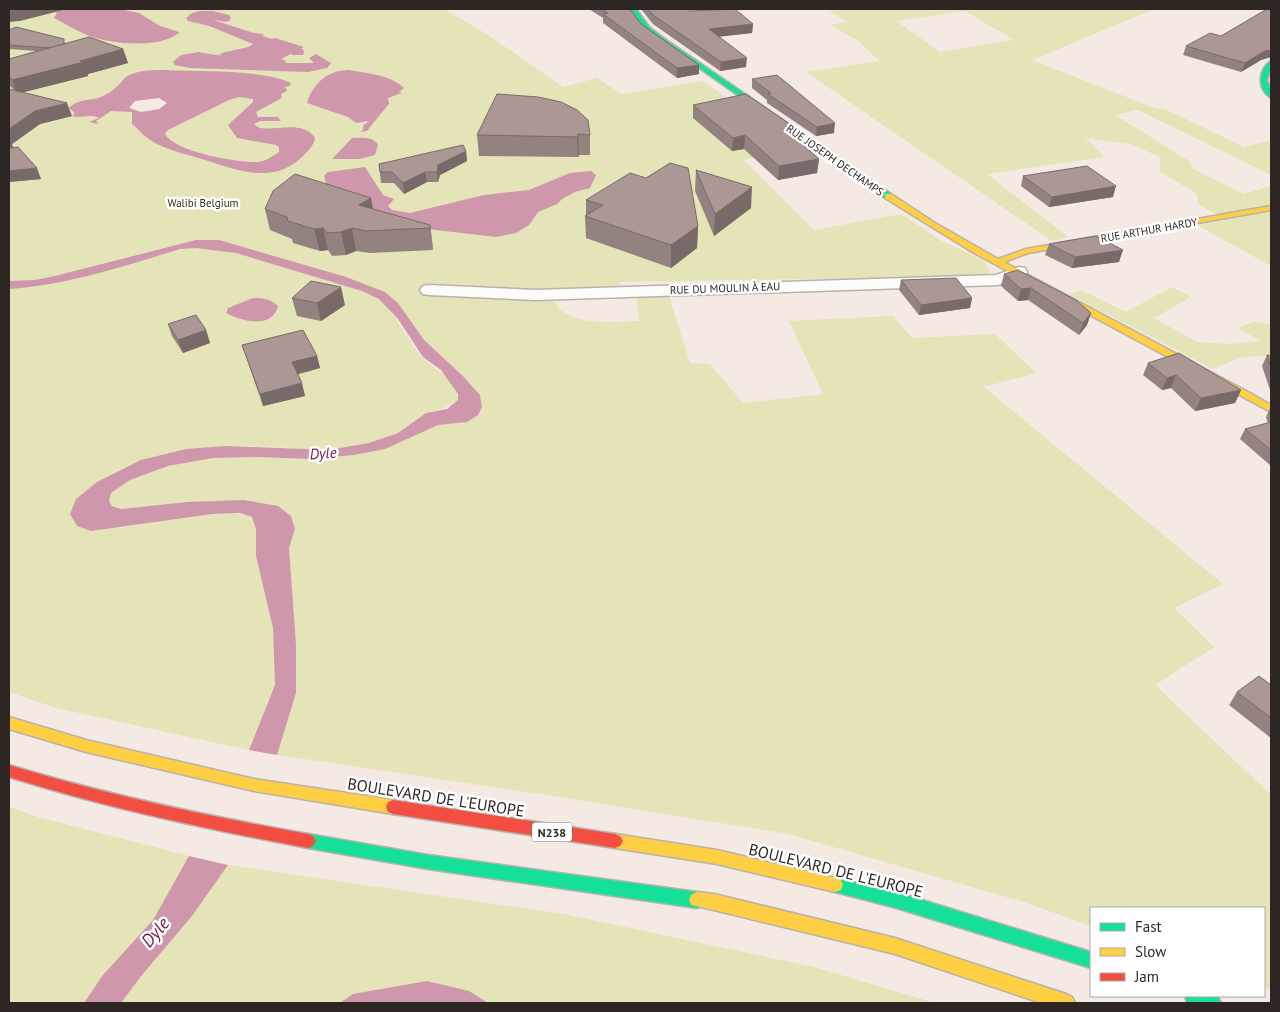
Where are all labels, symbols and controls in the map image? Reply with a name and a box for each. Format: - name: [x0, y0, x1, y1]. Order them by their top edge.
- street label: RUE JOSEPH DECHAMPS: [784, 121, 886, 199]
- park label: Walibi Belgium: [167, 196, 239, 210]
- street label: RUE ARTHUR HARDY: [1100, 214, 1199, 245]
- street label: RUE DU MOULIN À EAU: [670, 279, 780, 297]
- water label: Dyle: [309, 443, 337, 463]
- street label: BOULEVARD DE L'EUROPE: [346, 773, 526, 821]
- road number: N238: [532, 822, 572, 842]
- street label: BOULEVARD DE L'EUROPE: [747, 839, 925, 901]
- legend: [1090, 907, 1265, 997]
- water label: Dyle: [136, 912, 175, 952]
- text: Fast: [1135, 917, 1162, 936]
- text: Slow: [1135, 942, 1166, 961]
- text: Jam: [1134, 967, 1159, 986]

